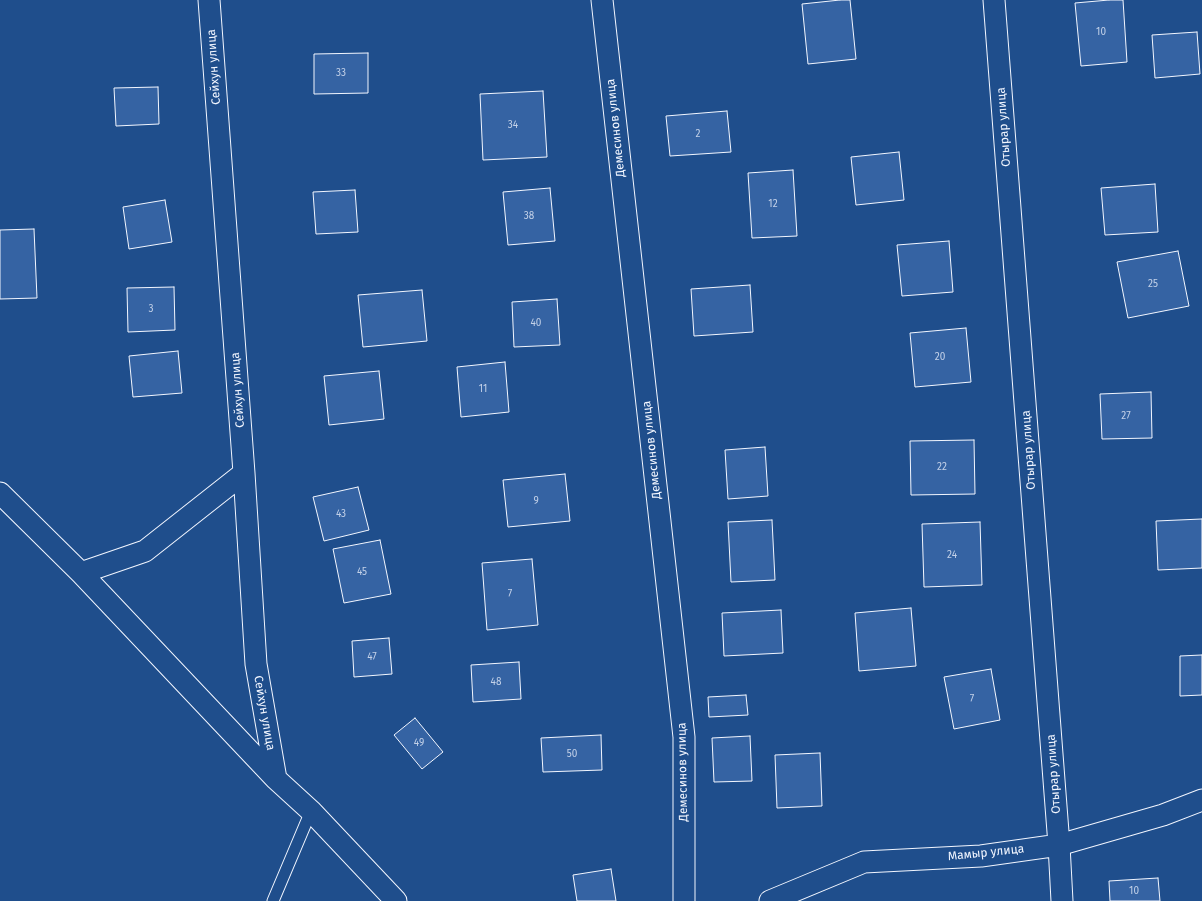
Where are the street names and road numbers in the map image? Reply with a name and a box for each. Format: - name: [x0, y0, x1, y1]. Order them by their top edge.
- street label: Сейхун улица: [204, 29, 224, 105]
- street label: Демесинов улица: [604, 78, 628, 178]
- street label: Отырар улица: [994, 87, 1014, 167]
- street label: Сейхун улица: [228, 352, 248, 428]
- street label: Демесинов улица: [640, 400, 664, 500]
- street label: Отырар улица: [1019, 410, 1039, 490]
- street label: Сейхун улица: [250, 674, 278, 752]
- street label: Демесинов улица: [675, 722, 691, 822]
- street label: Отырар улица: [1044, 734, 1064, 814]
- street label: Мамыр улица: [947, 842, 1025, 864]

